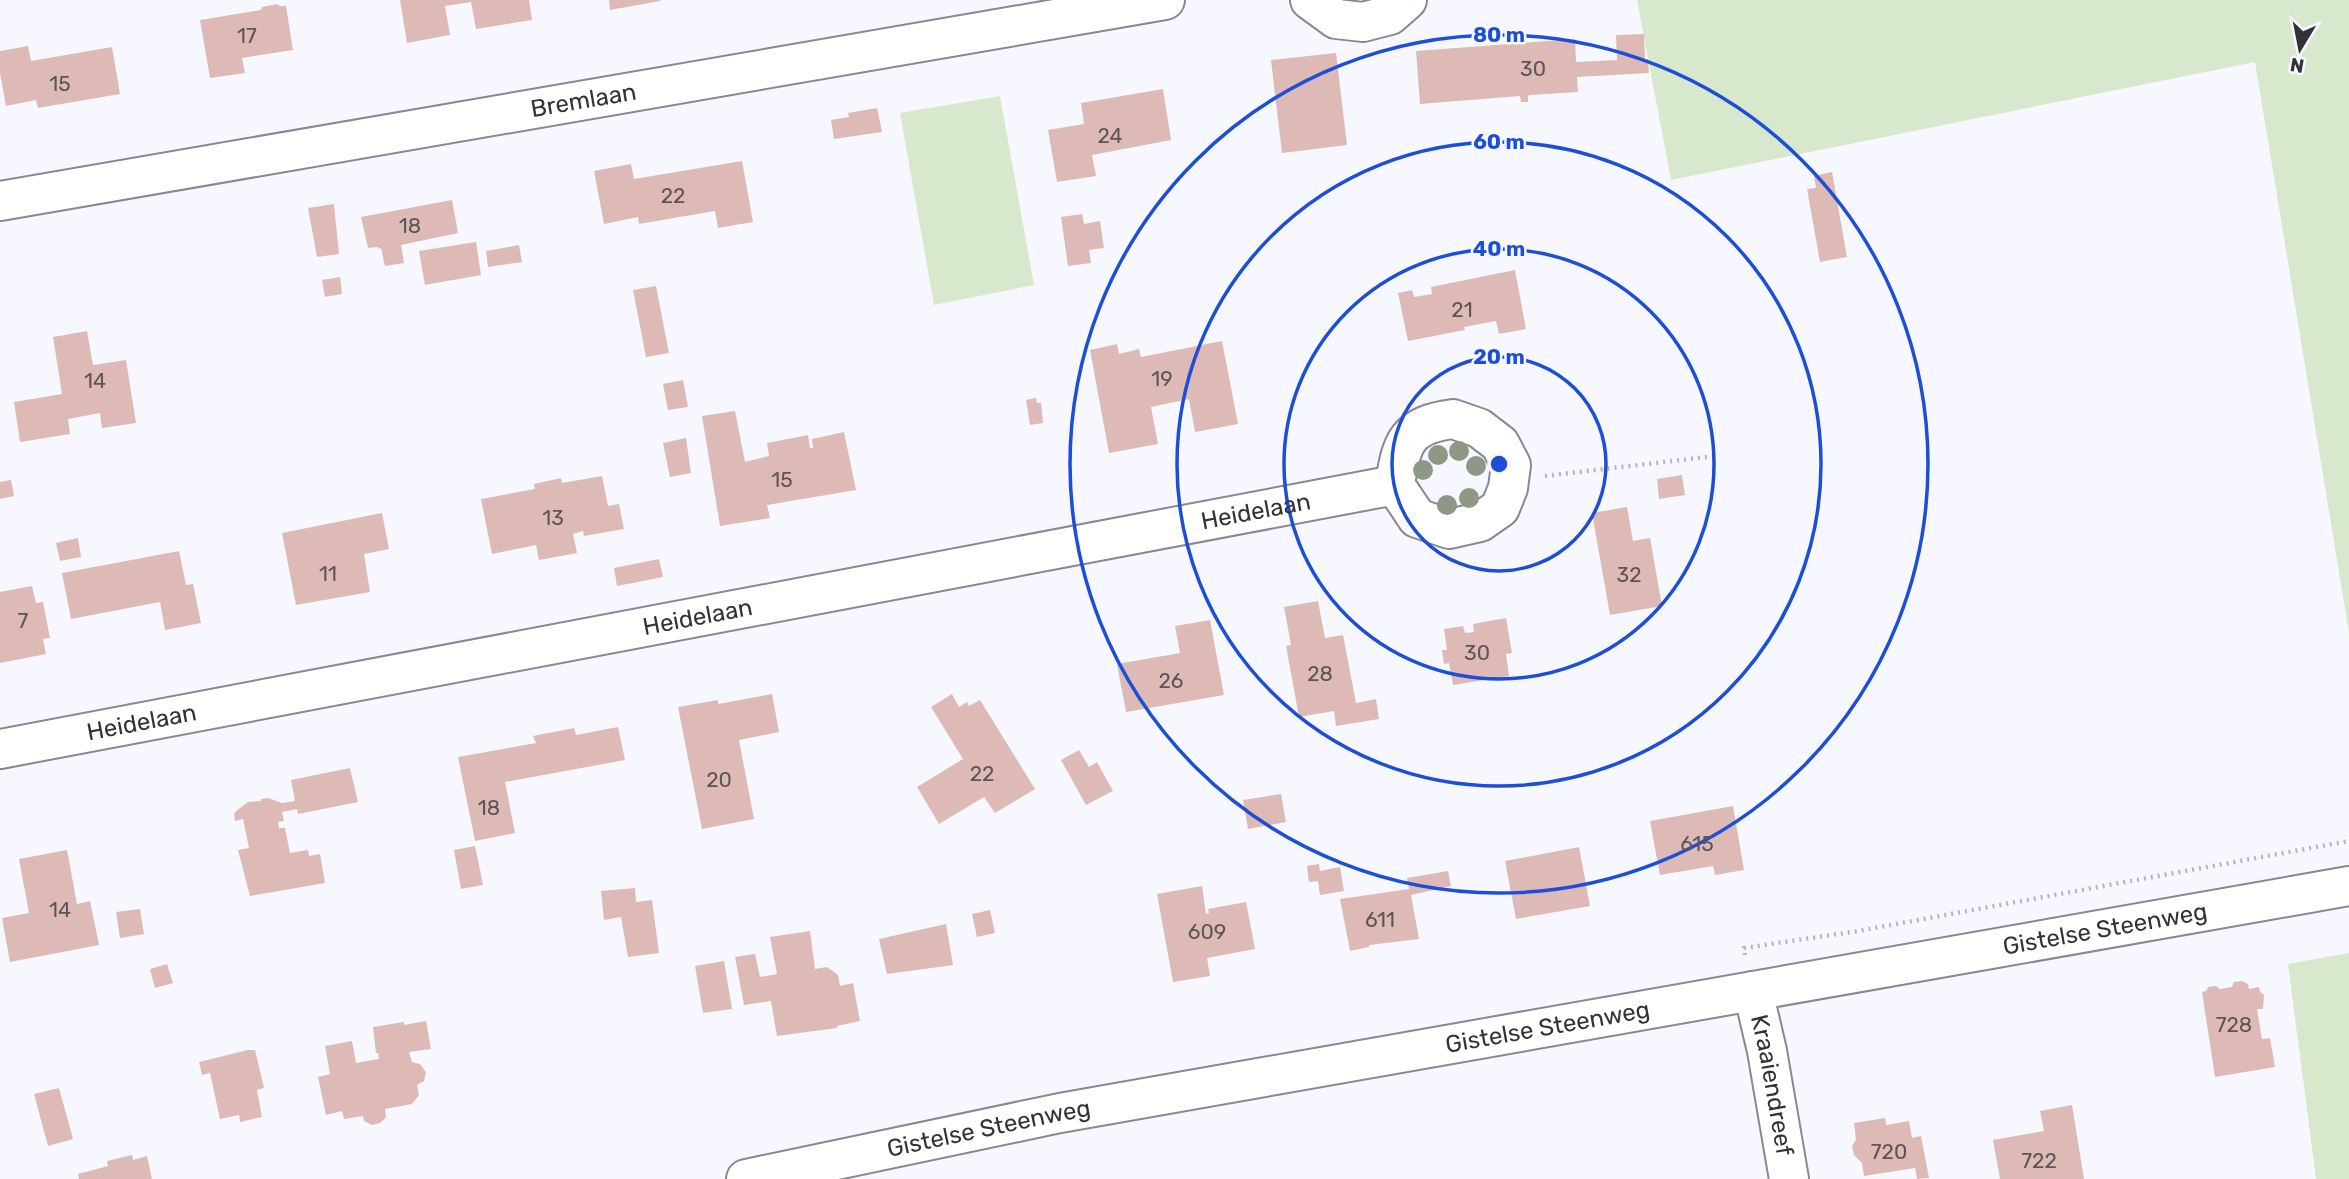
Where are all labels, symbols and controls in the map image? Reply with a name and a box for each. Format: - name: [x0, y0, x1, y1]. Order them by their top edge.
- north arrow: [2265, 14, 2335, 84]
- text: 80 m: [1473, 22, 1525, 47]
- house number: 17: [237, 23, 257, 48]
- text: N: [2288, 53, 2306, 78]
- house number: 30: [1520, 56, 1546, 81]
- house number: 15: [49, 71, 71, 96]
- street label: Bremlaan: [528, 77, 638, 123]
- house number: 24: [1097, 123, 1123, 148]
- text: 60 m: [1473, 129, 1525, 154]
- house number: 22: [661, 183, 685, 208]
- house number: 18: [399, 213, 421, 238]
- text: 40 m: [1473, 236, 1525, 261]
- house number: 21: [1451, 297, 1473, 322]
- text: 20 m: [1473, 344, 1525, 369]
- house number: 19: [1151, 366, 1173, 391]
- house number: 14: [84, 368, 106, 393]
- centre of rings: [1487, 452, 1511, 476]
- house number: 15: [771, 467, 793, 492]
- street label: Heidelaan: [1199, 487, 1313, 535]
- house number: 13: [542, 505, 564, 530]
- house number: 11: [319, 561, 337, 586]
- house number: 32: [1617, 562, 1641, 587]
- street label: Heidelaan: [640, 593, 755, 641]
- house number: 7: [18, 608, 29, 633]
- house number: 30: [1464, 640, 1490, 665]
- house number: 28: [1307, 661, 1333, 686]
- house number: 26: [1159, 668, 1184, 693]
- street label: Heidelaan: [84, 698, 199, 746]
- house number: 22: [970, 761, 994, 786]
- house number: 20: [706, 767, 732, 792]
- house number: 18: [478, 795, 500, 820]
- house number: 615: [1680, 831, 1714, 856]
- house number: 14: [49, 897, 71, 922]
- street label: Gistelse Steenweg: [2001, 897, 2209, 961]
- house number: 611: [1365, 907, 1395, 932]
- house number: 609: [1188, 919, 1226, 944]
- street label: Gistelse Steenweg: [1443, 995, 1652, 1059]
- street label: Kraaiendreef: [1745, 1012, 1799, 1158]
- house number: 728: [2216, 1012, 2252, 1037]
- street label: Gistelse Steenweg: [885, 1094, 1093, 1163]
- house number: 720: [1871, 1139, 1907, 1164]
- house number: 722: [2021, 1148, 2057, 1173]

